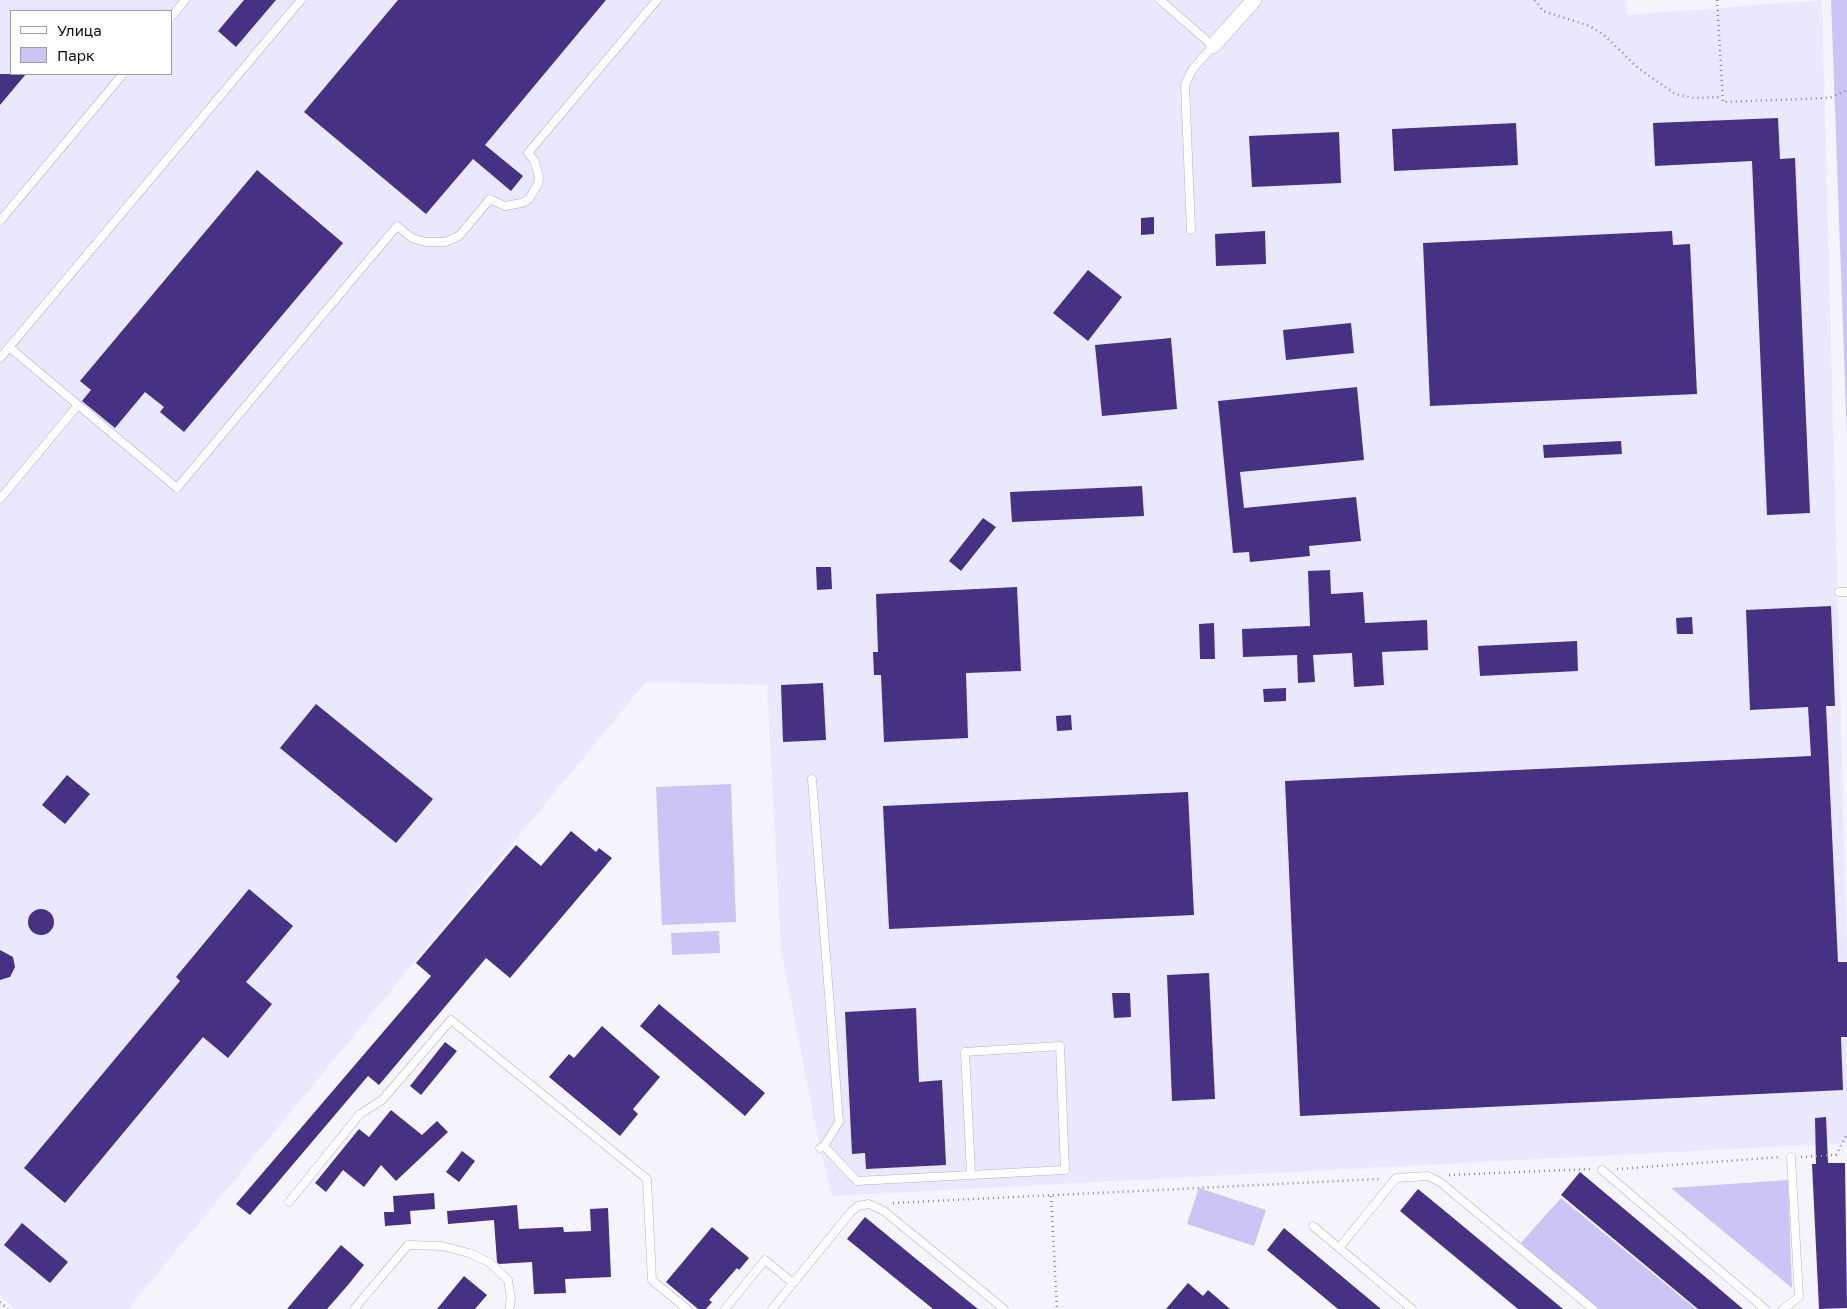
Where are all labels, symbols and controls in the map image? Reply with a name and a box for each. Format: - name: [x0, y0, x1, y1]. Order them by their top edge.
- legend: [10, 10, 172, 75]
- text: Улица: [57, 21, 102, 39]
- text: Парк: [57, 46, 95, 64]

